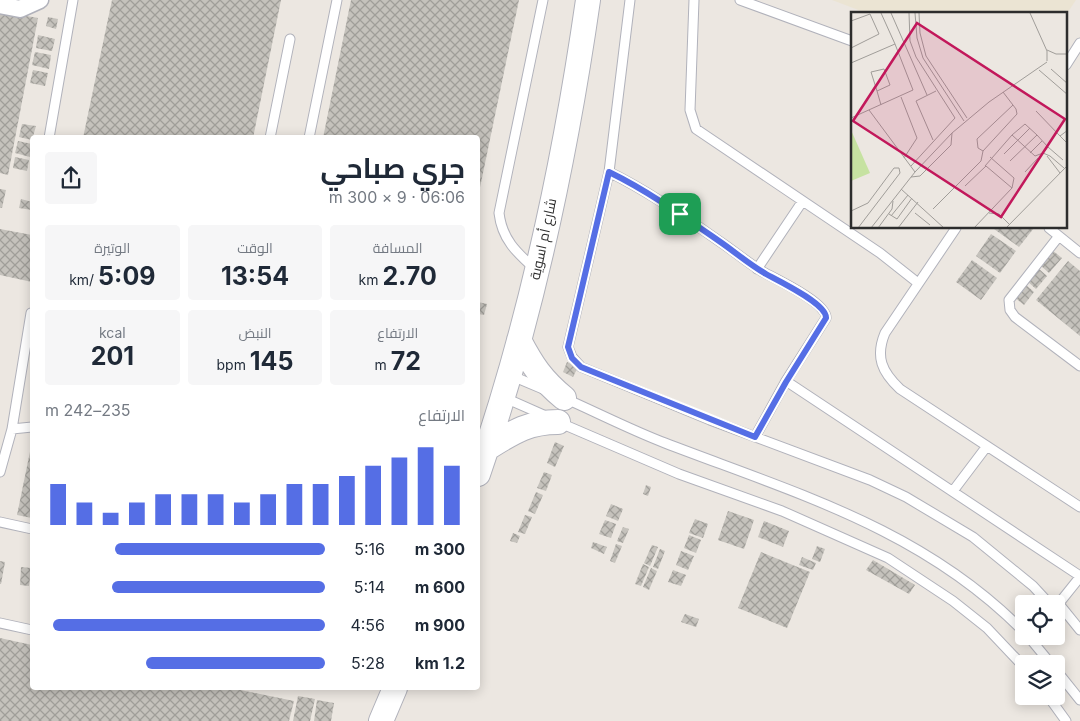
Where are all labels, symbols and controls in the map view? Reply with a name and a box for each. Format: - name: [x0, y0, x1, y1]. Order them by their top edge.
- inset map: [851, 12, 1068, 229]
- text: جري صباحي: [320, 151, 465, 185]
- button: share: [45, 152, 97, 204]
- text: 06:06 · 9 × 300 m: [329, 187, 465, 207]
- pin: [659, 193, 701, 235]
- street label: شارع أم اسوية: [526, 197, 561, 282]
- icon: arrive: [666, 200, 694, 228]
- text: الوتيرة: [94, 239, 130, 256]
- text: الوقت: [237, 239, 273, 256]
- text: المسافة: [373, 239, 423, 256]
- text: 5:09: [98, 261, 156, 291]
- text: 13:54: [221, 261, 289, 291]
- text: 2.70: [382, 261, 437, 291]
- text: /km: [69, 271, 98, 288]
- text: km: [358, 271, 382, 288]
- text: kcal: [99, 324, 126, 341]
- text: النبض: [239, 324, 272, 341]
- text: الارتفاع: [377, 324, 418, 341]
- text: 201: [91, 341, 134, 371]
- text: 145: [250, 346, 294, 376]
- text: 72: [391, 346, 421, 376]
- text: bpm: [216, 356, 250, 373]
- text: m: [374, 356, 391, 373]
- text: 235–242 m: [45, 400, 131, 420]
- text: الارتفاع: [418, 405, 465, 425]
- text: 5:16: [354, 539, 385, 559]
- text: 300 m: [415, 539, 465, 559]
- text: 5:14: [354, 577, 385, 597]
- text: 600 m: [415, 577, 465, 597]
- map controls: [1015, 595, 1065, 705]
- button: locate: [1015, 595, 1065, 645]
- text: 4:56: [350, 615, 385, 635]
- text: 900 m: [415, 615, 465, 635]
- text: 5:28: [351, 653, 385, 673]
- text: 1.2 km: [415, 653, 465, 673]
- button: layers: [1015, 655, 1065, 705]

